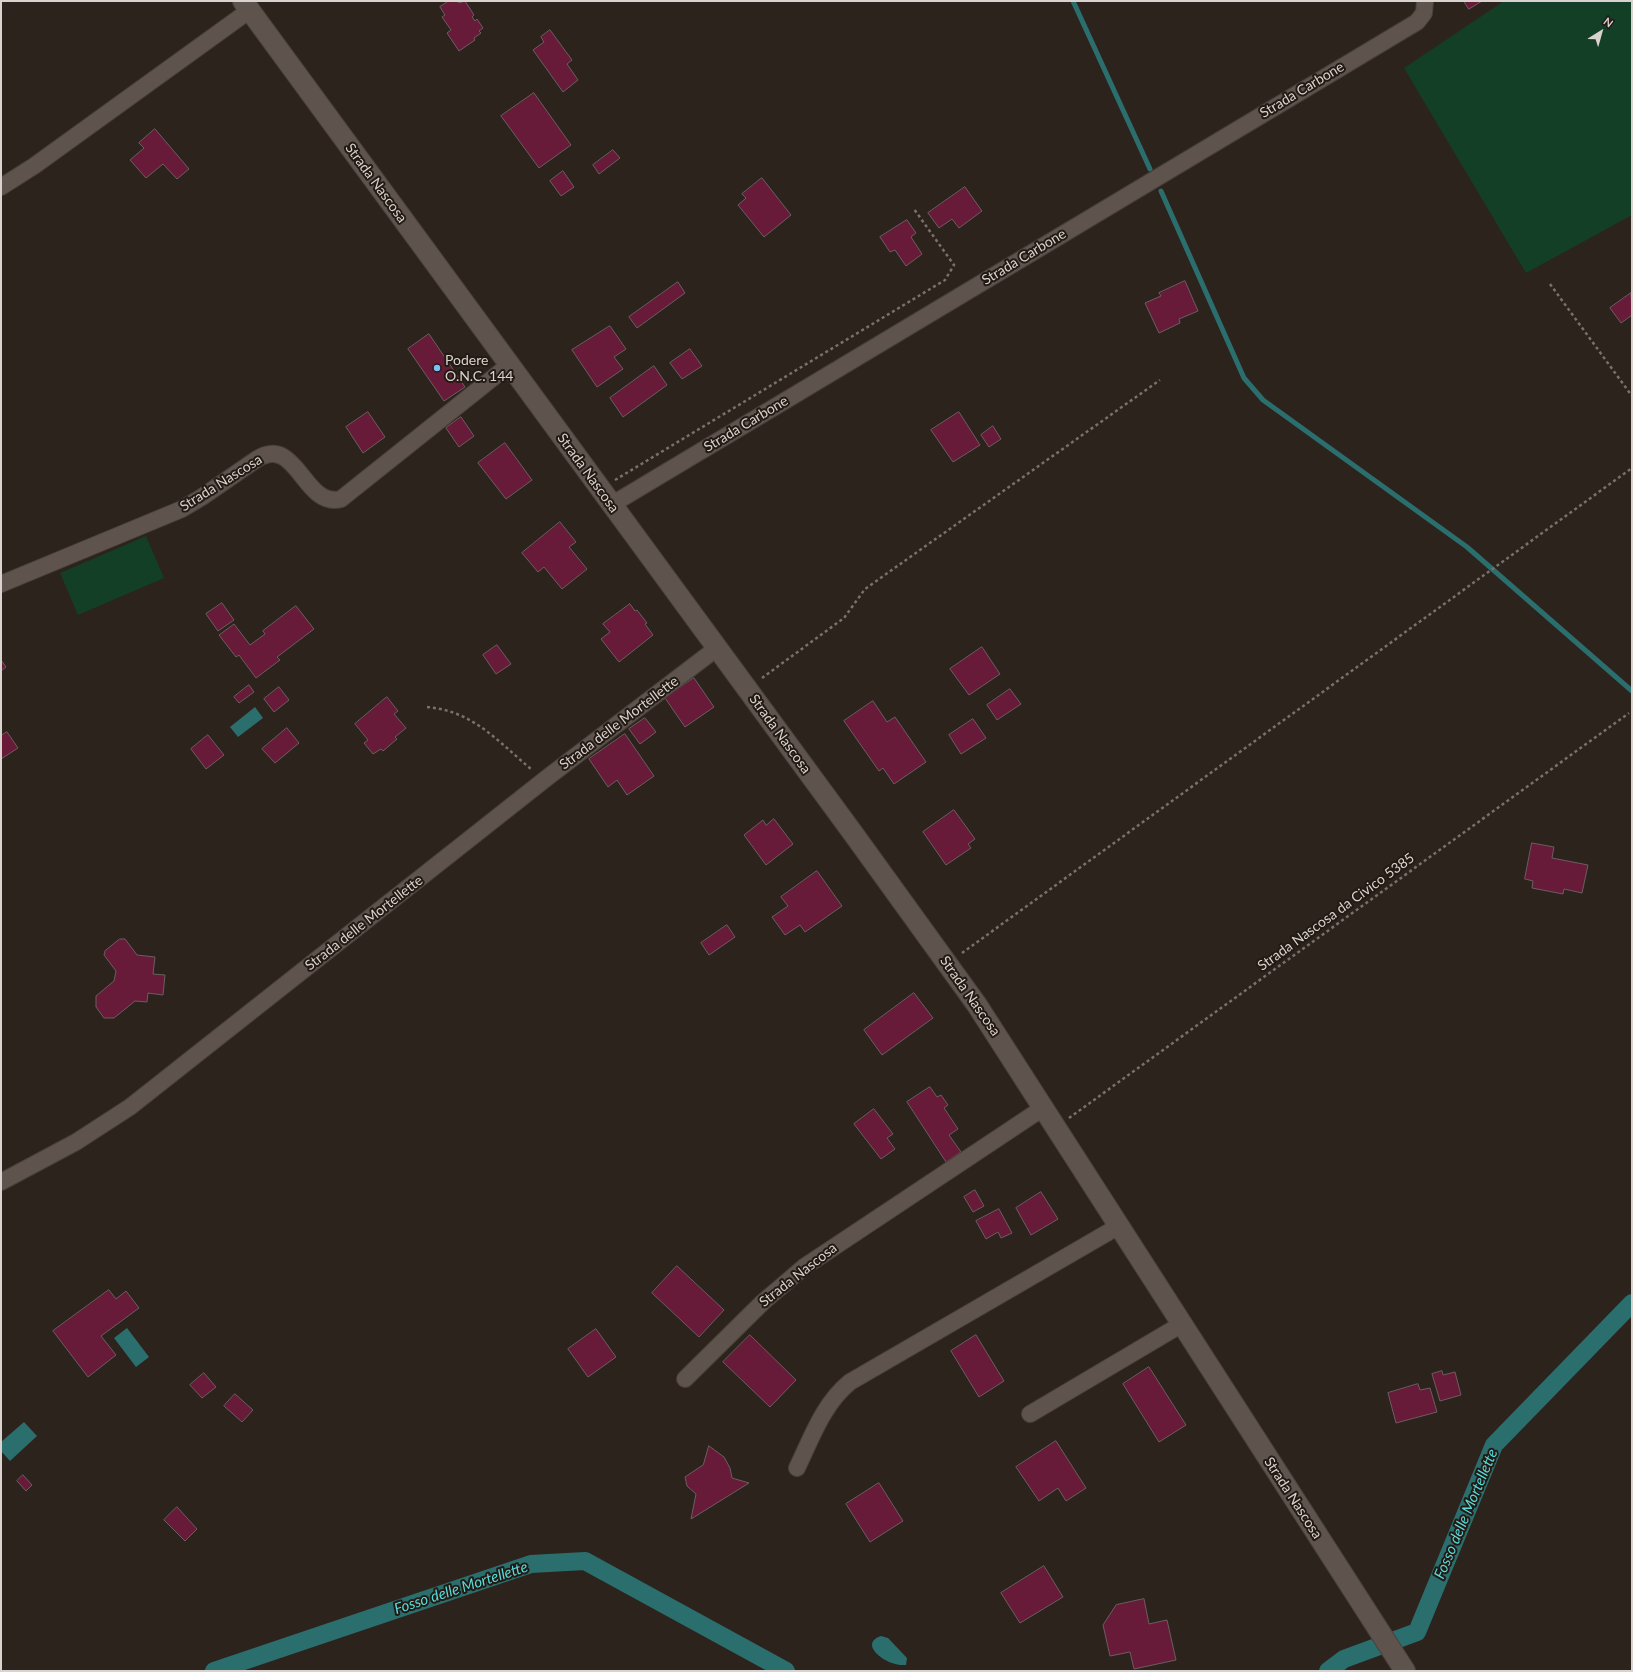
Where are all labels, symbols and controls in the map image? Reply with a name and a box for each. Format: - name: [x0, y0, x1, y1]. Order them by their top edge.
- north arrow: [1581, 12, 1621, 52]
- text: N: [1601, 14, 1616, 30]
- street label: Strada Carbone: [1257, 58, 1347, 122]
- street label: Strada Nascosa: [342, 140, 410, 226]
- street label: Strada Carbone: [979, 225, 1069, 289]
- place label: Podere O.N.C. 144: [445, 352, 513, 384]
- marker: Podere O.N.C. 144: [432, 363, 442, 373]
- street label: Strada Carbone: [701, 392, 791, 456]
- street label: Strada Nascosa: [554, 430, 622, 516]
- street label: Strada Nascosa: [177, 451, 265, 515]
- street label: Strada delle Mortellette: [556, 673, 682, 773]
- street label: Strada Nascosa: [746, 691, 814, 777]
- street label: Strada Nascosa da Civico 5385: [1254, 850, 1418, 974]
- street label: Strada delle Mortellette: [302, 872, 426, 974]
- street label: Strada Nascosa: [936, 953, 1004, 1039]
- street label: Strada Nascosa: [756, 1240, 840, 1310]
- water label: Fosso delle Mortellette: [1430, 1446, 1502, 1582]
- street label: Strada Nascosa: [1260, 1454, 1326, 1542]
- water label: Fosso delle Mortellette: [392, 1558, 530, 1618]

